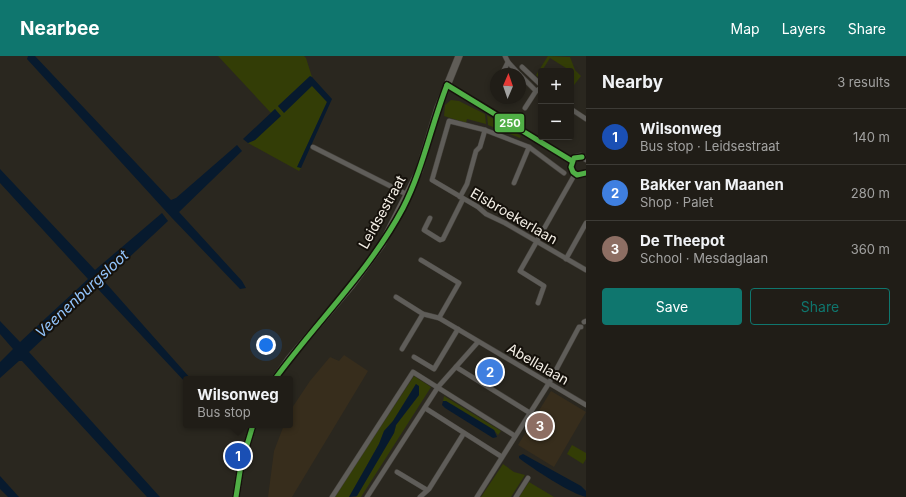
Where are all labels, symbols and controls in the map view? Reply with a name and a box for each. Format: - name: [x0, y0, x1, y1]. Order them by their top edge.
- text: Nearbee: [20, 17, 100, 40]
- text: Map: [731, 20, 760, 37]
- text: Layers: [782, 20, 826, 37]
- text: Share: [848, 20, 886, 37]
- north arrow: [490, 68, 526, 104]
- map controls: [538, 68, 574, 140]
- button: +: [538, 68, 574, 104]
- text: Nearby: [602, 72, 663, 92]
- text: 3 results: [837, 74, 890, 90]
- button: −: [538, 104, 574, 140]
- line badge: 250: [494, 113, 525, 133]
- text: 250: [499, 116, 521, 130]
- text: Wilsonweg: [640, 119, 722, 138]
- text: 1: [612, 129, 618, 145]
- text: 140 m: [853, 129, 890, 145]
- text: Bus stop · Leidsestraat: [640, 138, 780, 154]
- street label: Leidsestraat: [354, 172, 409, 251]
- text: Bakker van Maanen: [640, 175, 784, 194]
- street label: Elsbroekerlaan: [468, 184, 561, 247]
- text: 2: [611, 185, 619, 201]
- text: 280 m: [851, 185, 890, 201]
- text: Shop · Palet: [640, 194, 713, 210]
- text: De Theepot: [640, 231, 725, 250]
- text: 3: [611, 241, 619, 257]
- text: 360 m: [851, 241, 890, 257]
- water label: Veenenburgsloot: [31, 245, 133, 342]
- text: School · Mesdaglaan: [640, 250, 768, 266]
- button: Save: [602, 288, 742, 325]
- button: Share: [750, 288, 890, 325]
- your location: [256, 335, 276, 355]
- street label: Abellalaan: [504, 339, 572, 388]
- pin: 2: [477, 357, 503, 387]
- popup: [183, 376, 293, 428]
- text: Wilsonweg: [197, 385, 279, 404]
- text: Bus stop: [197, 404, 251, 420]
- pin: 3: [527, 411, 553, 441]
- pin: 1: [225, 441, 251, 471]

